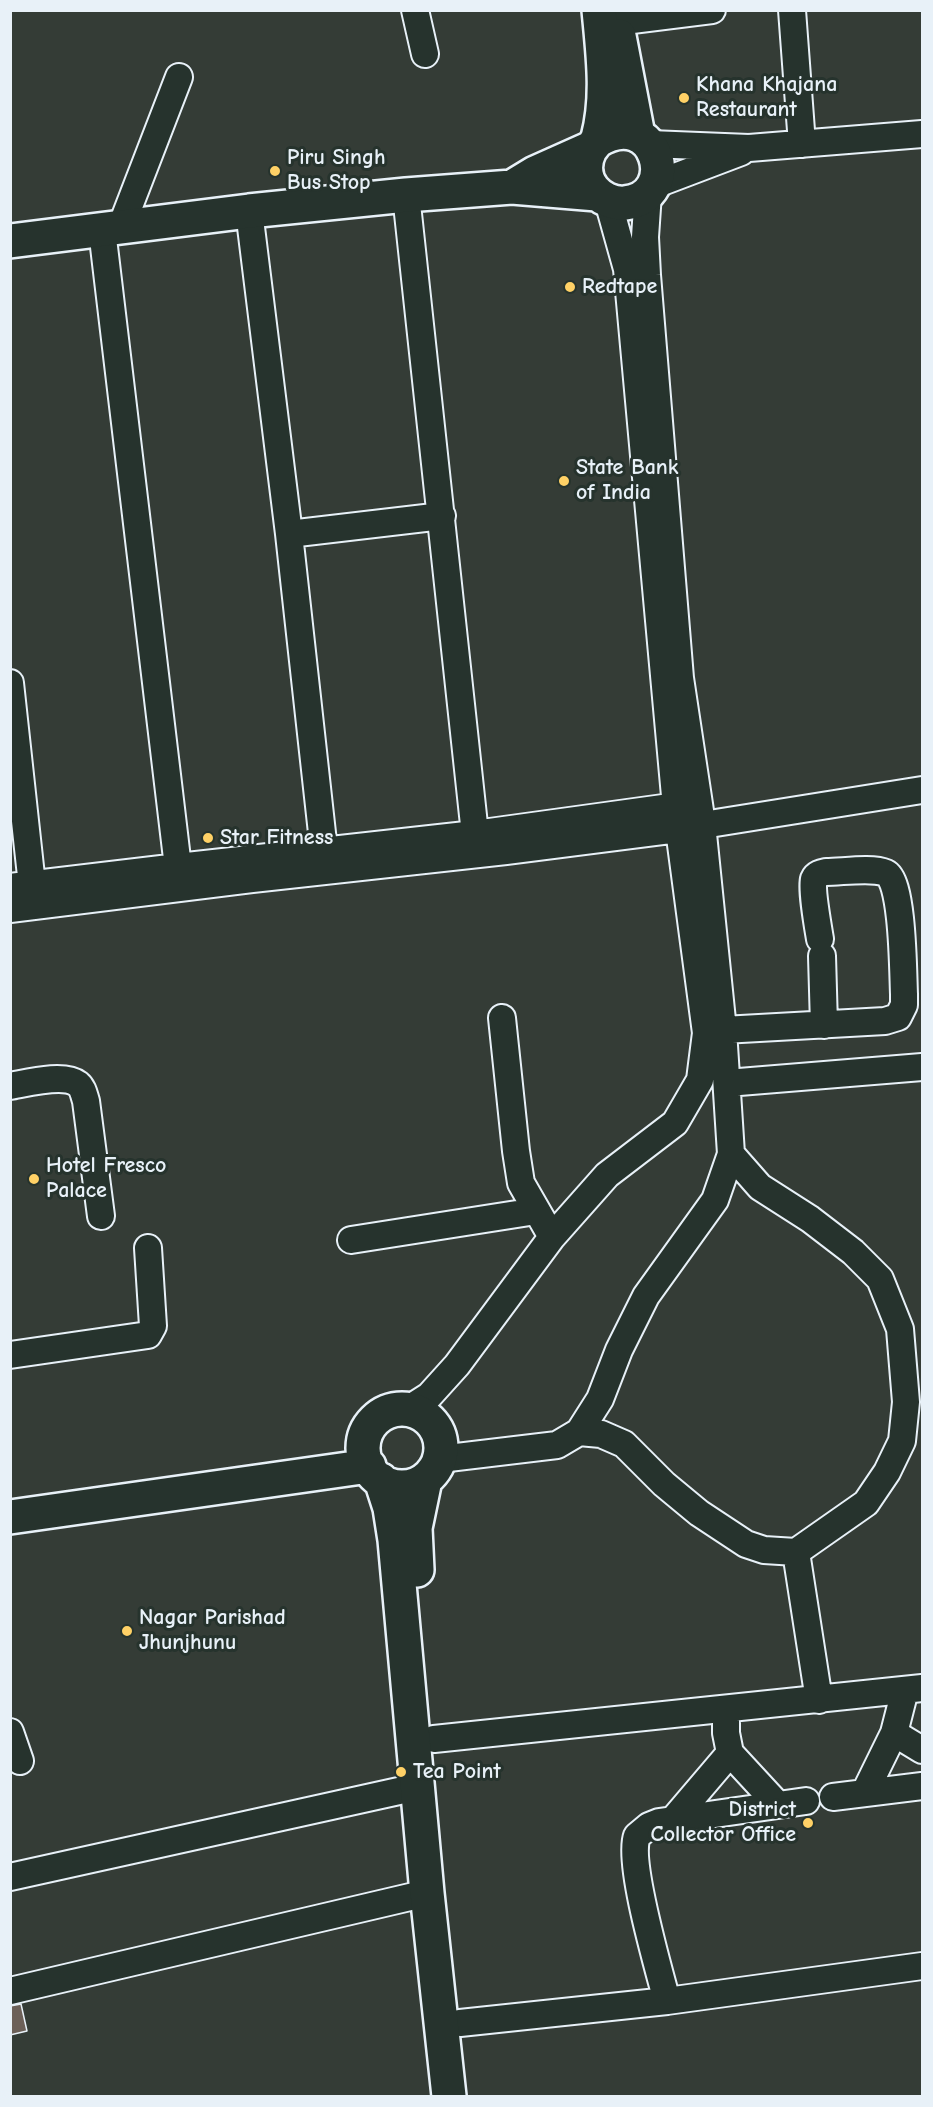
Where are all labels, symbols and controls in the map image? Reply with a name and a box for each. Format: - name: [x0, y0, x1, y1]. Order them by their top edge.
- place label: Khana Khajana Restaurant: [696, 72, 837, 124]
- marker: Khana Khajana Restaurant: [677, 91, 691, 105]
- place label: Piru Singh Bus Stop: [287, 145, 386, 196]
- marker: Piru Singh Bus Stop: [268, 164, 282, 178]
- place label: Redtape: [582, 274, 657, 300]
- marker: Redtape: [563, 280, 577, 294]
- place label: State Bank of India: [576, 455, 678, 506]
- marker: State Bank of India: [557, 474, 571, 488]
- place label: Star Fitness: [220, 825, 333, 851]
- marker: Star Fitness: [201, 831, 215, 845]
- place label: Hotel Fresco Palace: [46, 1153, 166, 1204]
- marker: Hotel Fresco Palace: [27, 1172, 41, 1186]
- place label: Nagar Parishad Jhunjhunu: [139, 1605, 286, 1657]
- marker: Nagar Parishad Jhunjhunu: [120, 1624, 134, 1638]
- place label: Tea Point: [413, 1759, 501, 1785]
- marker: Tea Point: [394, 1765, 408, 1779]
- place label: District Collector Office: [650, 1797, 796, 1849]
- marker: District Collector Office: [801, 1816, 815, 1830]

